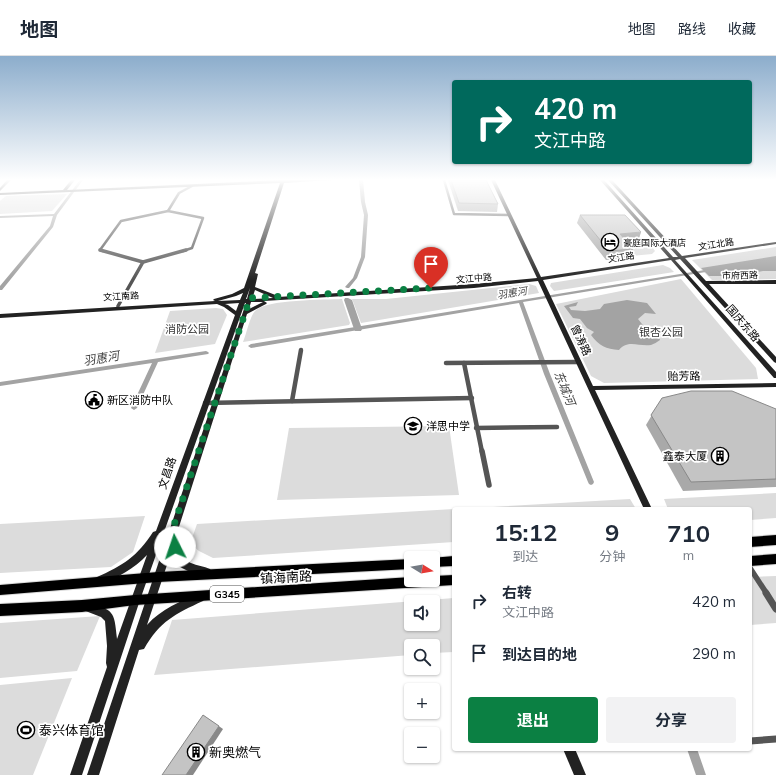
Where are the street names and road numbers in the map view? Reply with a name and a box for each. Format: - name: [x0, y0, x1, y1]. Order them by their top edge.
- street label: 文江北路: [697, 236, 735, 252]
- street label: 文江路: [607, 249, 635, 265]
- street label: 市府西路: [722, 269, 758, 281]
- street label: 文江中路: [456, 271, 492, 285]
- street label: 文江南路: [103, 290, 139, 302]
- street label: 国庆东路: [723, 302, 763, 344]
- street label: 曾涛路: [568, 322, 594, 358]
- street label: 贻芳路: [667, 369, 701, 383]
- street label: 文昌路: [155, 455, 179, 491]
- street label: 镇海南路: [260, 568, 312, 586]
- road number: G345: [210, 586, 244, 602]

